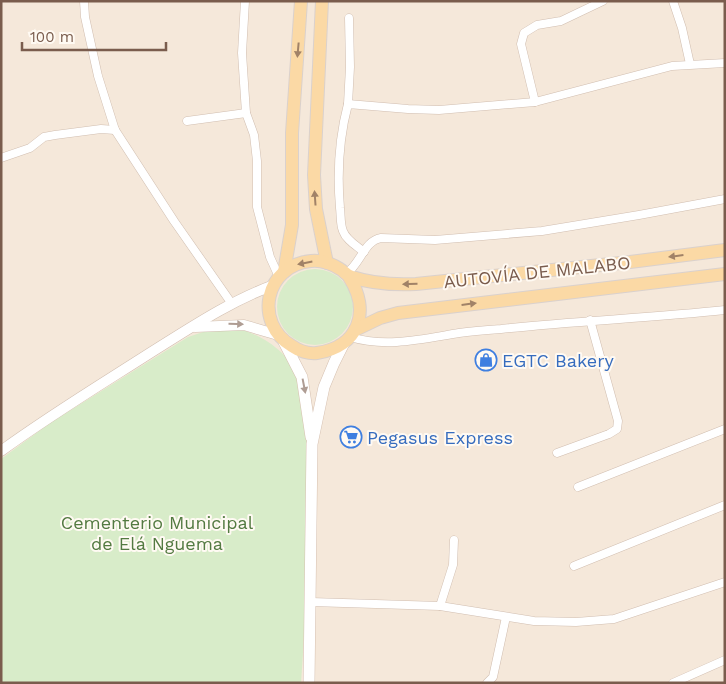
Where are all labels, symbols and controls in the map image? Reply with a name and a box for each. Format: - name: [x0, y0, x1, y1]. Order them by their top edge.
- scale bar: [22, 20, 166, 52]
- text: 100 m: [30, 28, 74, 46]
- one-way arrow: [294, 42, 302, 58]
- one-way arrow: [311, 189, 319, 205]
- street label: AUTOVÍA DE MALABO: [442, 252, 632, 292]
- one-way arrow: [668, 252, 684, 260]
- one-way arrow: [297, 259, 313, 267]
- one-way arrow: [402, 280, 418, 288]
- one-way arrow: [462, 300, 478, 308]
- one-way arrow: [228, 321, 244, 329]
- shop icon: EGTC Bakery: [474, 348, 498, 372]
- place label: EGTC Bakery: [502, 350, 615, 371]
- one-way arrow: [300, 378, 308, 394]
- supermarket icon: Pegasus Express: [339, 425, 363, 449]
- place label: Pegasus Express: [367, 427, 513, 448]
- park label: Cementerio Municipal de Elá Nguema: [61, 512, 254, 554]

